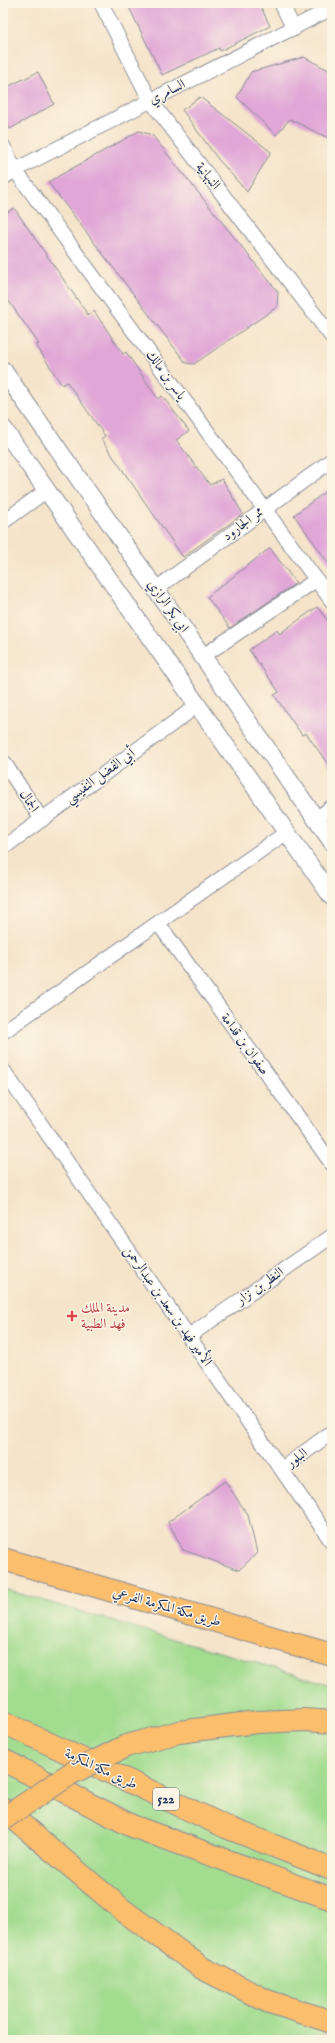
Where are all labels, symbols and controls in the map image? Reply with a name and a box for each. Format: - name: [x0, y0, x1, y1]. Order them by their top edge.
- street label: السامري: [146, 75, 189, 111]
- street label: النبهانية: [192, 159, 224, 193]
- street label: ياسر بن مالك: [142, 346, 191, 405]
- street label: ممر الجارود: [219, 503, 267, 545]
- street label: ابي بكر الرازي: [142, 576, 193, 637]
- street label: أبي الفضل النفيسي: [60, 742, 142, 811]
- street label: الجمال: [15, 786, 43, 816]
- street label: صفوان بن قدامة: [217, 1010, 273, 1078]
- street label: الأمير فهد بن سعد بن عبدالرحمن: [120, 1241, 218, 1370]
- street label: النظر بن نزار: [231, 1263, 287, 1310]
- place label: مدينة الملك فهد الطبية: [81, 1299, 130, 1333]
- marker: مدينة الملك فهد الطبية: [66, 1310, 78, 1322]
- street label: البلور: [281, 1444, 311, 1473]
- street label: طريق مكة المكرمة الفرعي: [110, 1583, 223, 1633]
- street label: طريق مكة المكرمة: [62, 1744, 140, 1794]
- road number: 522: [153, 1788, 179, 1810]

